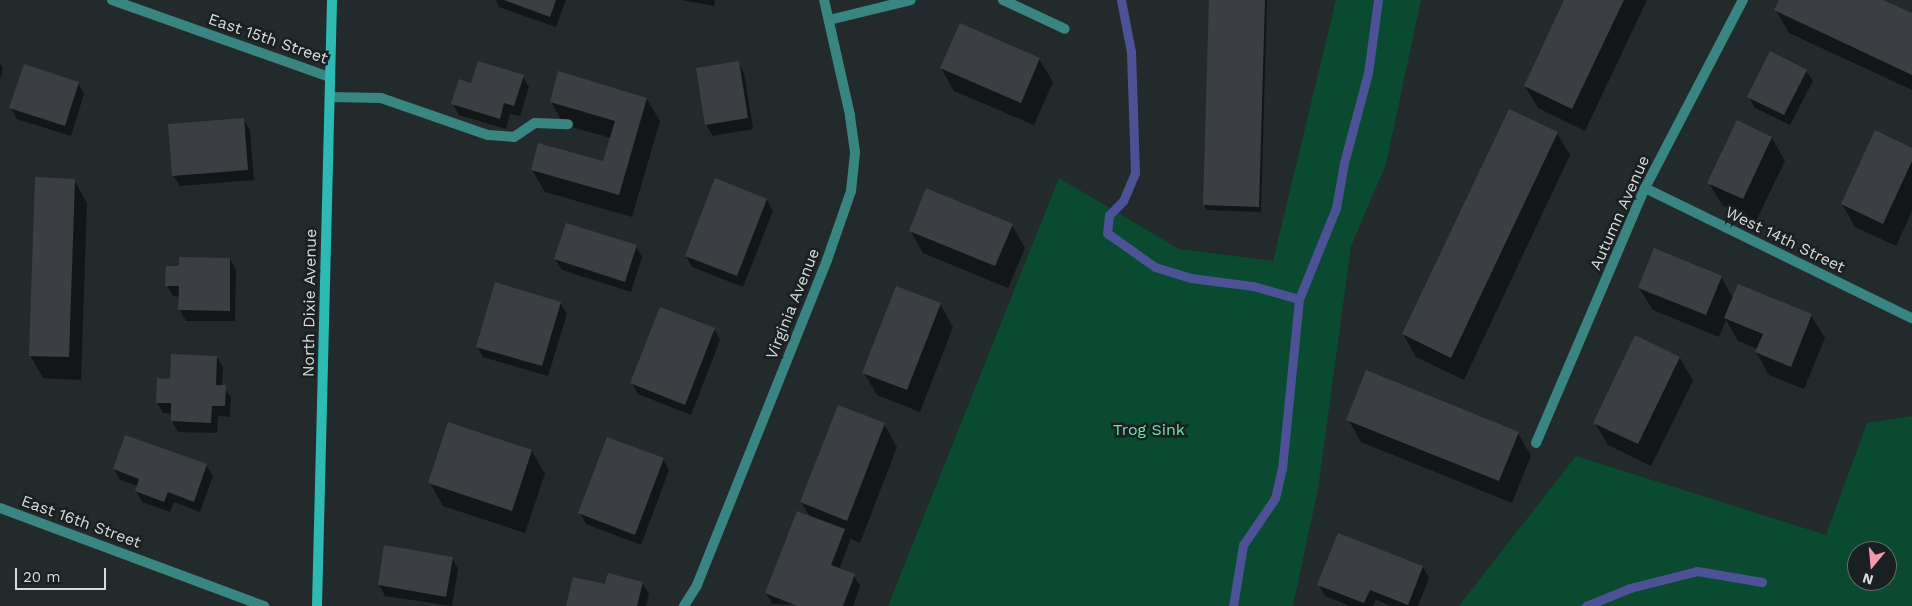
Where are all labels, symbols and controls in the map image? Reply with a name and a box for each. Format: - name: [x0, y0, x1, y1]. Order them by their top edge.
- street label: East 15th Street: [205, 9, 331, 69]
- street label: Autumn Avenue: [1586, 152, 1654, 274]
- street label: West 14th Street: [1722, 203, 1848, 277]
- street label: North Dixie Avenue: [299, 228, 321, 378]
- street label: Virginia Avenue: [762, 245, 824, 363]
- park label: Trog Sink: [1113, 420, 1185, 440]
- street label: East 16th Street: [18, 491, 144, 553]
- north arrow: [1847, 541, 1897, 591]
- scale bar: [18, 558, 109, 590]
- text: 20 m: [23, 568, 61, 586]
- text: N: [1861, 570, 1875, 589]

